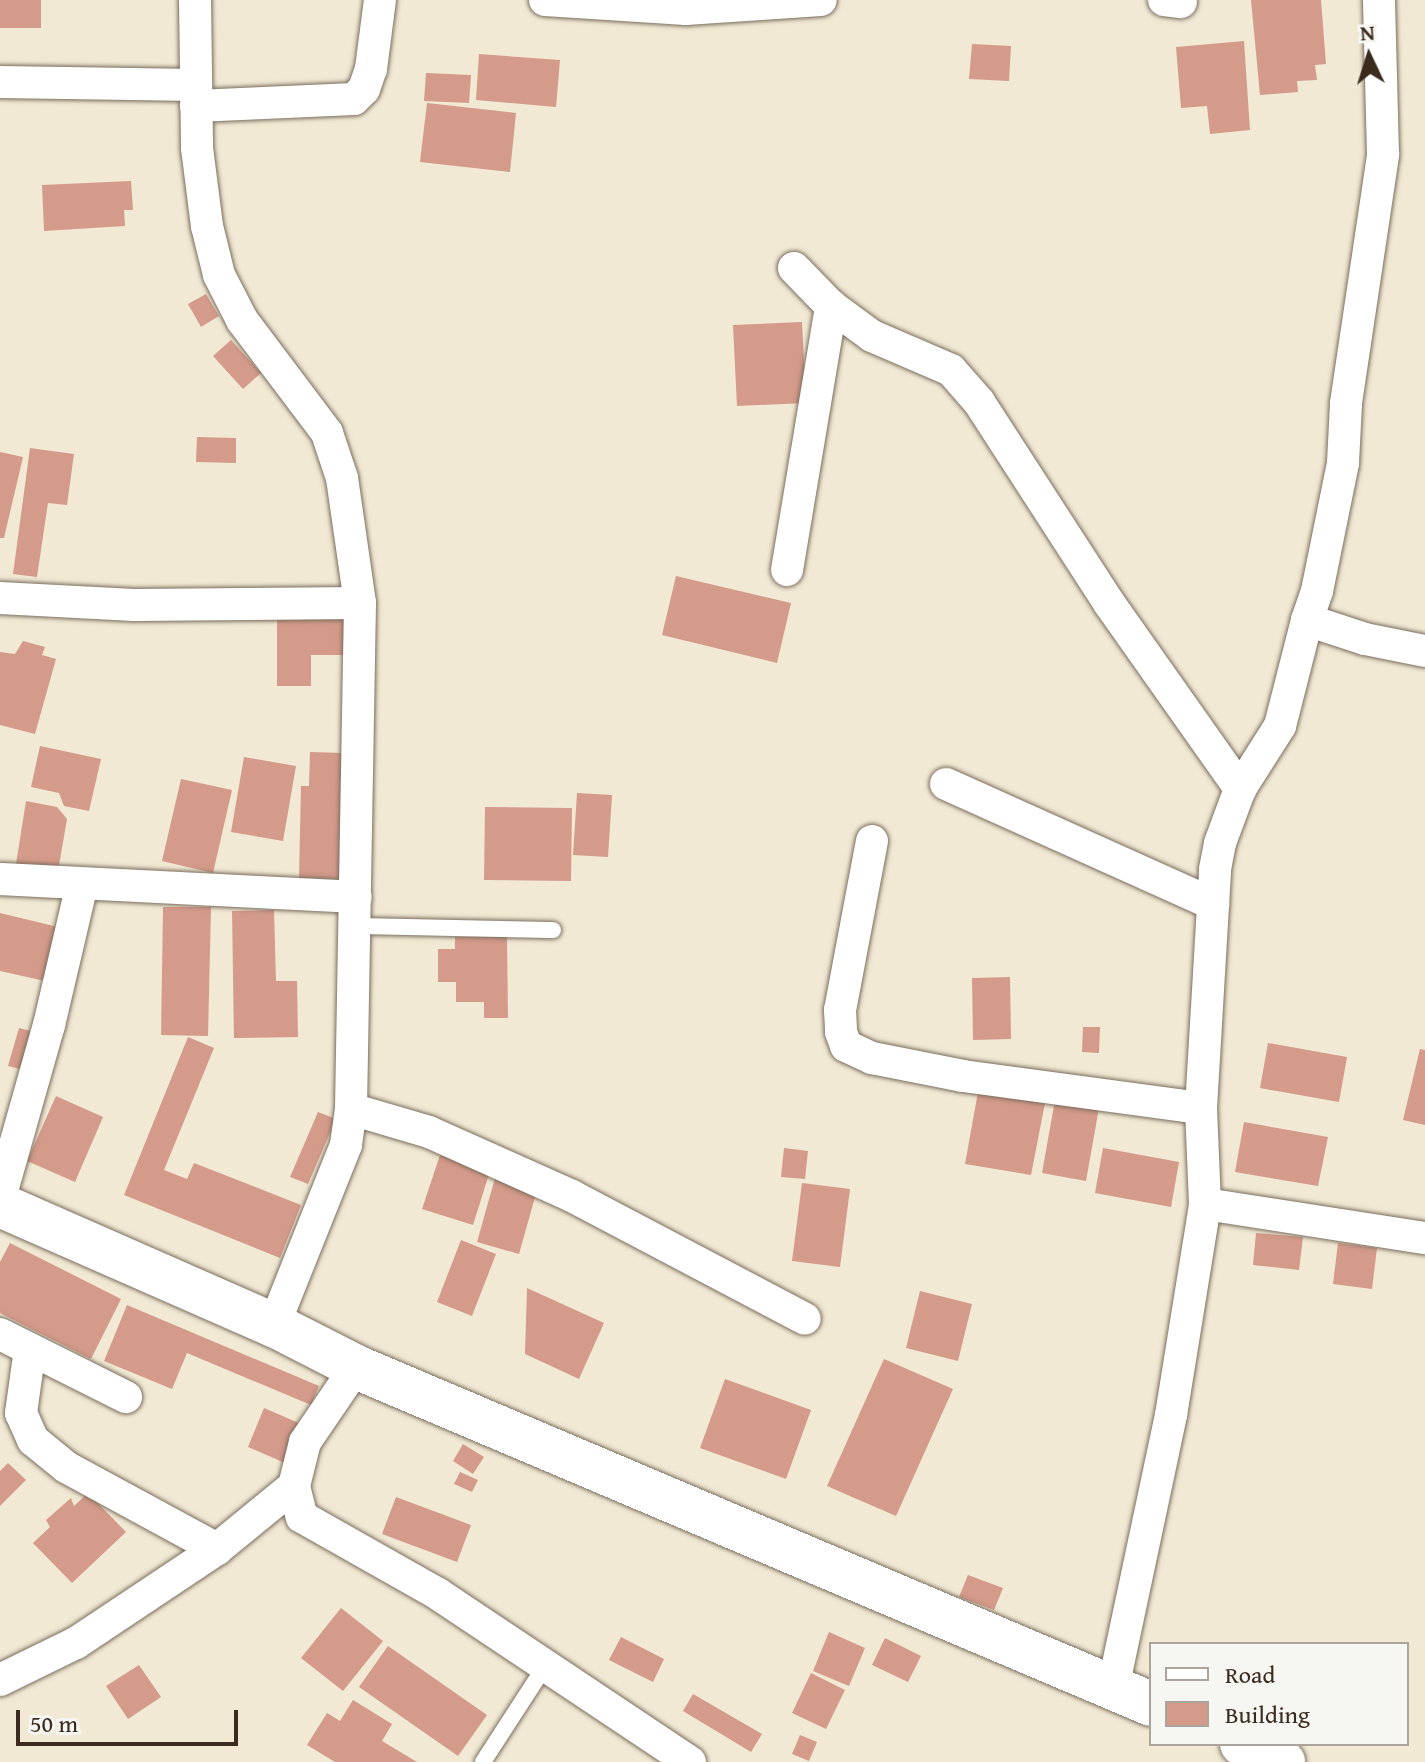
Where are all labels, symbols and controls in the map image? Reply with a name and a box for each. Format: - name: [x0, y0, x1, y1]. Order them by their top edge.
- north arrow: [1329, 16, 1409, 96]
- text: N: [1359, 16, 1376, 49]
- legend: [1149, 1642, 1409, 1746]
- text: Road: [1225, 1657, 1275, 1692]
- scale bar: [20, 1694, 242, 1744]
- text: Building: [1225, 1697, 1310, 1732]
- text: 50 m: [30, 1706, 78, 1741]

